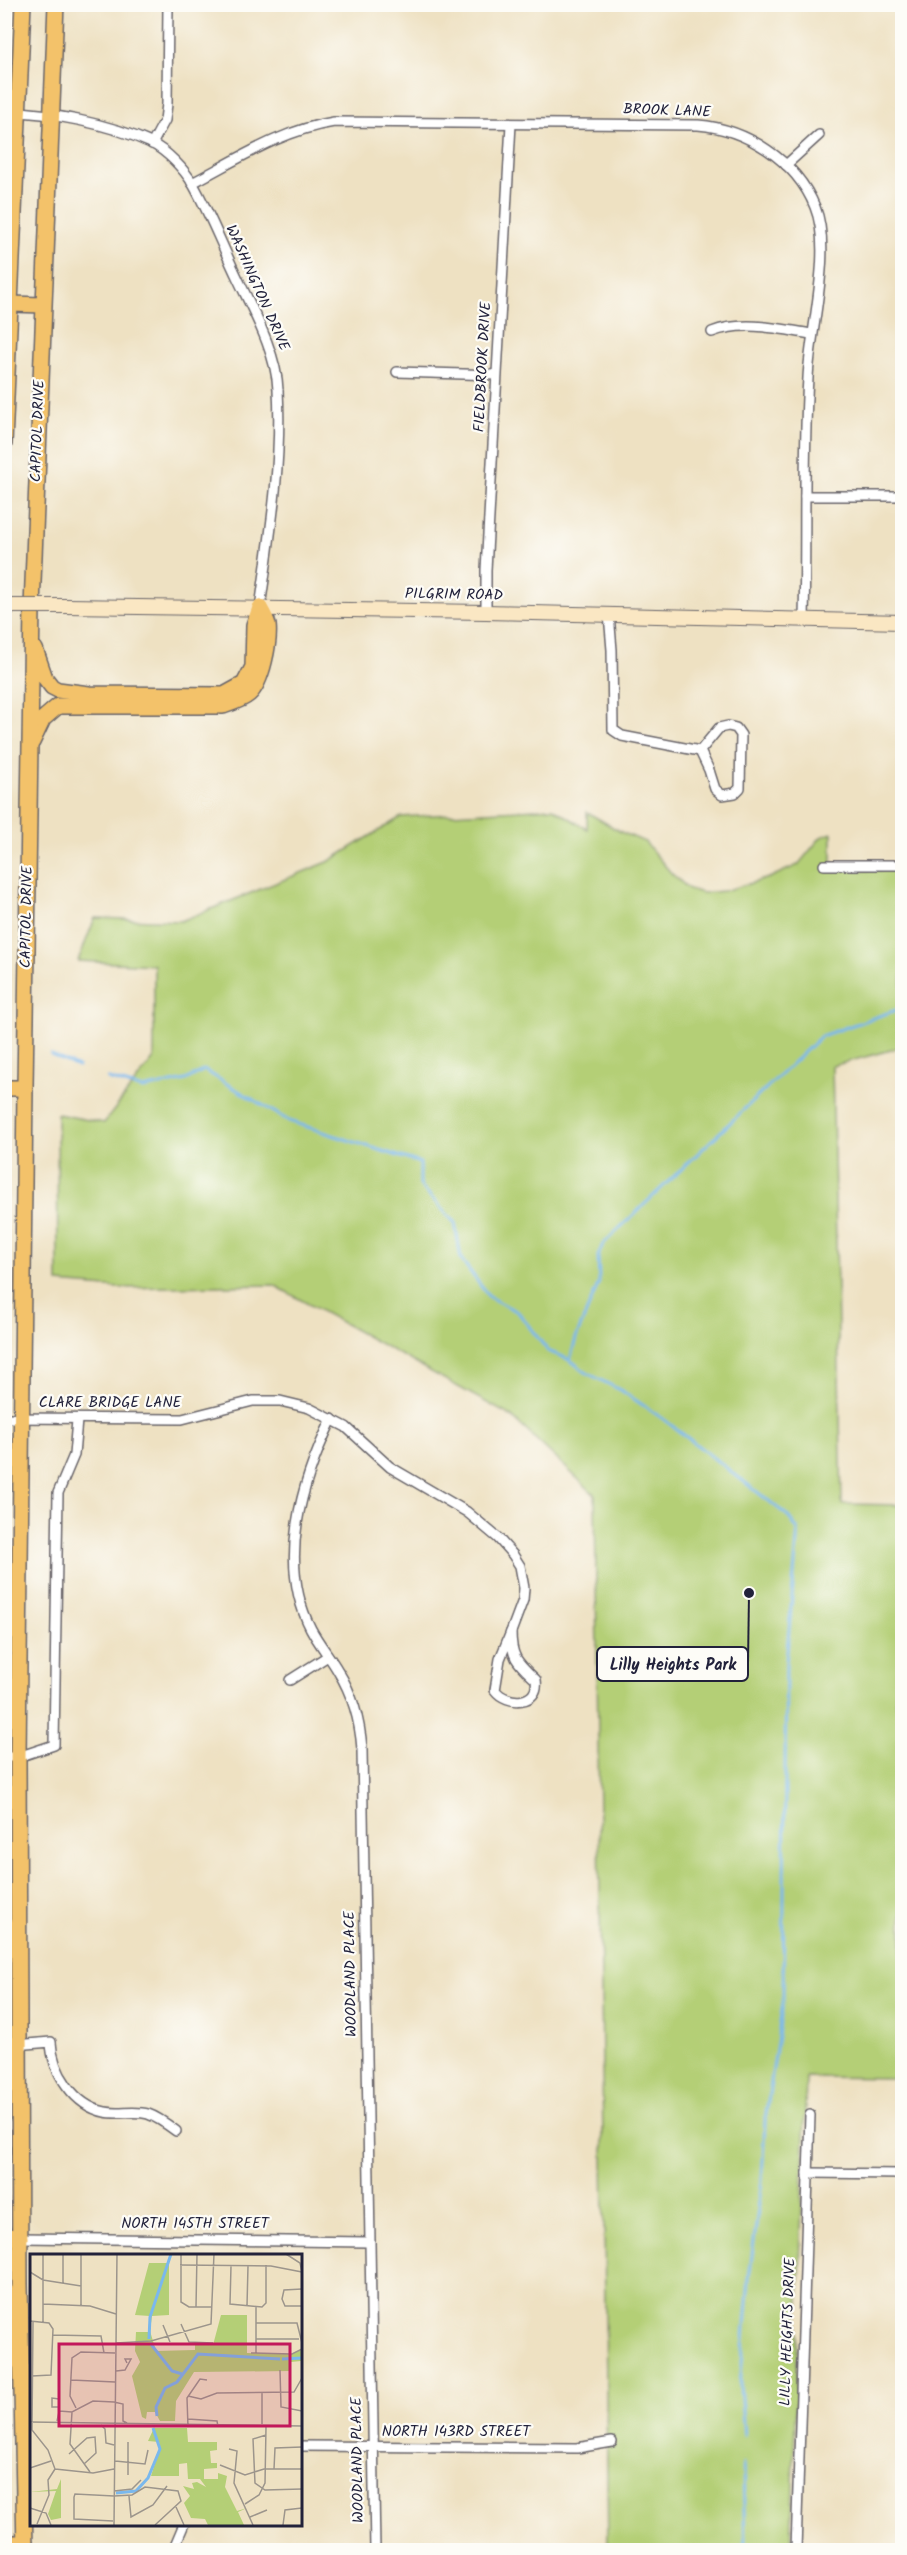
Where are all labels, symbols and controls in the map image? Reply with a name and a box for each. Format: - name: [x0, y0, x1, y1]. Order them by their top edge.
- street label: BROOK LANE: [623, 97, 713, 125]
- street label: WASHINGTON DRIVE: [218, 221, 296, 356]
- street label: FIELDBROOK DRIVE: [468, 300, 498, 433]
- street label: CAPITOL DRIVE: [24, 378, 52, 482]
- street label: PILGRIM ROAD: [405, 582, 504, 608]
- street label: CAPITOL DRIVE: [14, 864, 40, 968]
- street label: CLARE BRIDGE LANE: [39, 1391, 183, 1415]
- callout: Lilly Heights Park: [597, 1647, 748, 1681]
- text: Lilly Heights Park: [610, 1653, 737, 1678]
- street label: WOODLAND PLACE: [338, 1909, 364, 2037]
- street label: NORTH 145TH STREET: [121, 2212, 271, 2236]
- inset map: [30, 2254, 302, 2525]
- street label: LILLY HEIGHTS DRIVE: [773, 2256, 803, 2407]
- street label: WOODLAND PLACE: [345, 2395, 371, 2523]
- street label: NORTH 143RD STREET: [382, 2420, 532, 2444]

